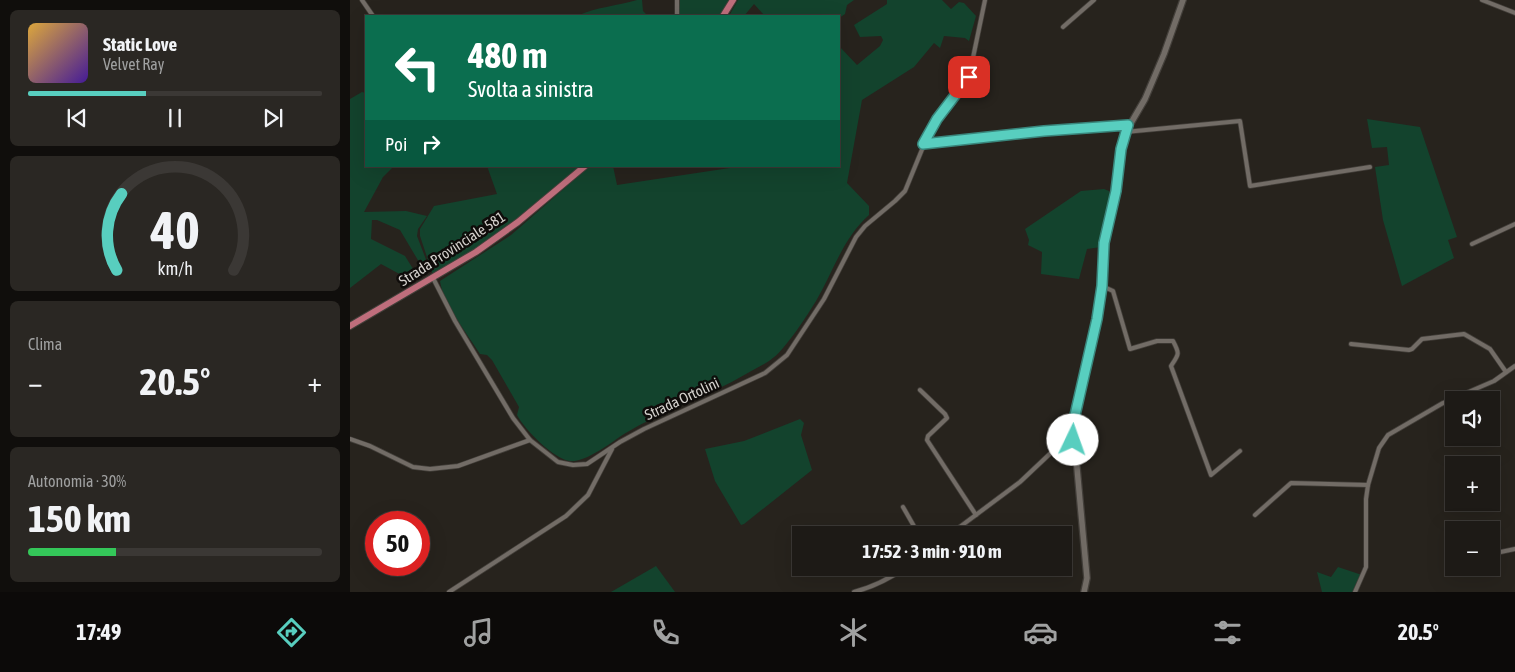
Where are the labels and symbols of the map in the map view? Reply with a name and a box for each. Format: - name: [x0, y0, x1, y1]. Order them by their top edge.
- pin: [948, 56, 990, 98]
- street label: Strada Provinciale 581: [395, 208, 508, 289]
- street label: Strada Ortolini: [642, 374, 722, 423]
- position arrow: [1046, 413, 1098, 465]
- speed limit sign: 50: [365, 511, 430, 576]

